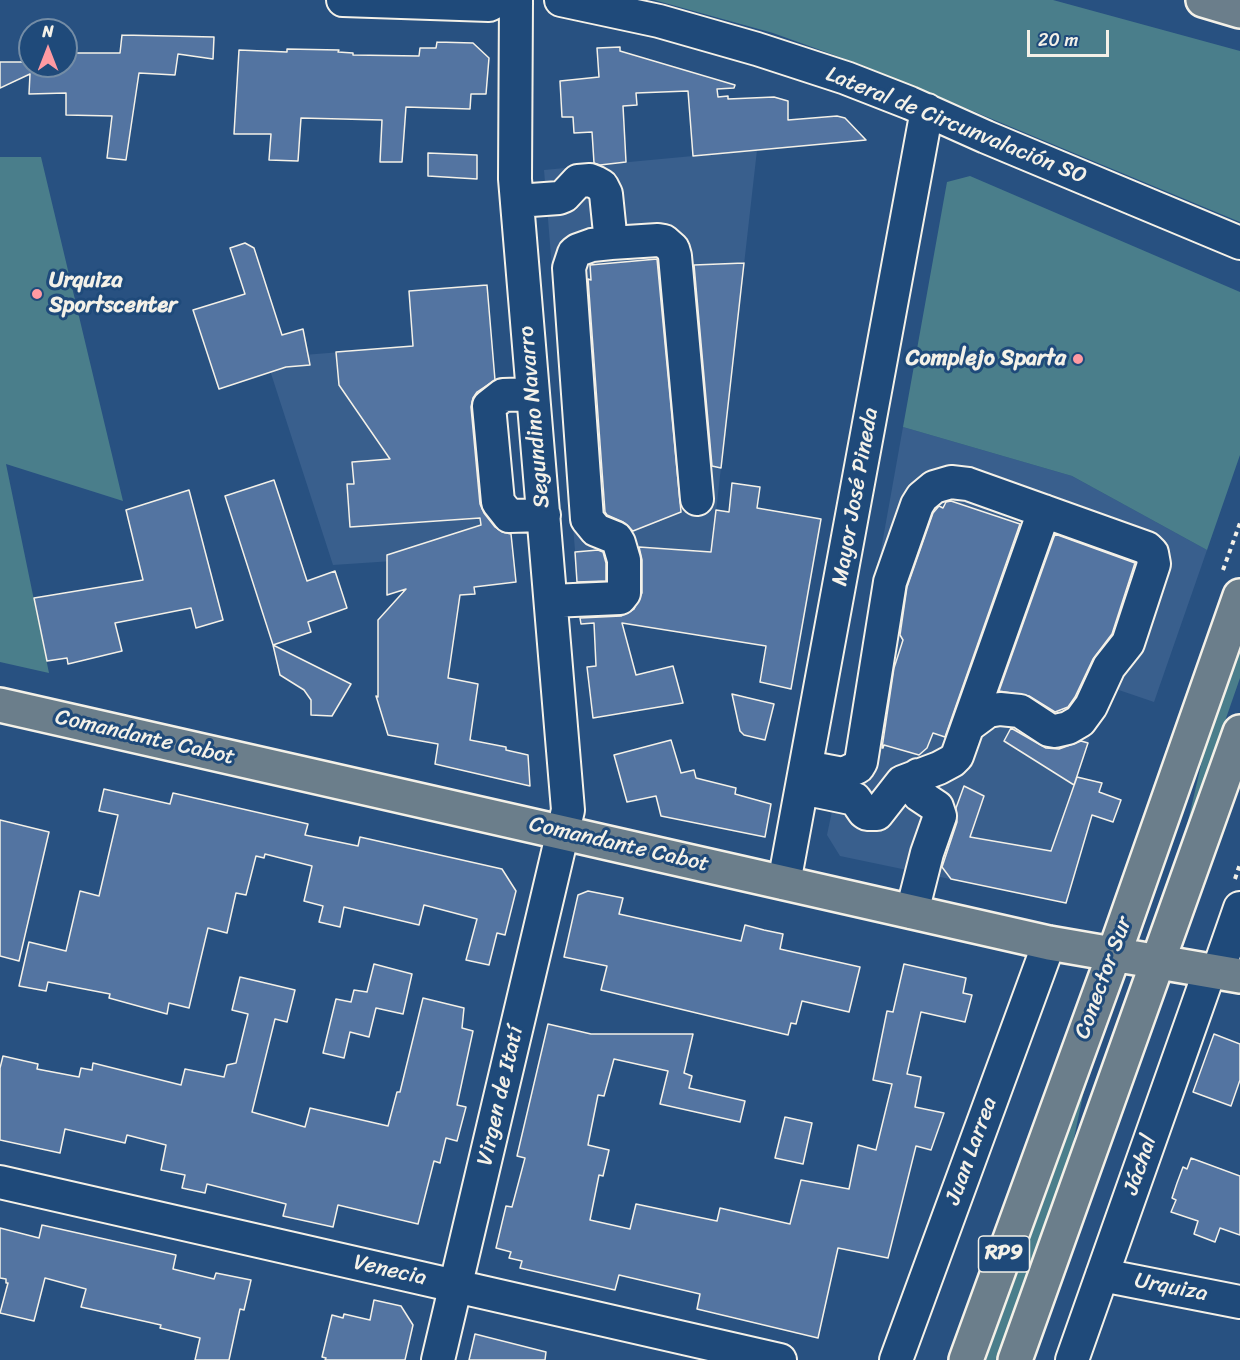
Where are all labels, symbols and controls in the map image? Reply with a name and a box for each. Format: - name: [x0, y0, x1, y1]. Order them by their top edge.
- text: N: [42, 17, 54, 46]
- north arrow: [18, 18, 78, 78]
- scale bar: [1030, 18, 1112, 56]
- text: 20 m: [1038, 24, 1078, 56]
- street label: Lateral de Circunvalación SO: [822, 62, 1090, 190]
- place label: Urquiza Sportscenter: [49, 268, 177, 320]
- marker: Urquiza Sportscenter: [30, 287, 44, 301]
- street label: Segundino Navarro: [514, 325, 556, 509]
- place label: Complejo Sparta: [906, 346, 1066, 372]
- marker: Complejo Sparta: [1071, 352, 1085, 366]
- street label: Mayor José Pineda: [827, 406, 885, 588]
- street label: Comandante Cabot: [53, 705, 237, 771]
- street label: Comandante Cabot: [527, 812, 711, 878]
- street label: Conector Sur: [1070, 913, 1138, 1043]
- street label: Virgen de Itatí: [472, 1024, 530, 1168]
- street label: Juan Larrea: [940, 1094, 1004, 1208]
- street label: Jáchal: [1119, 1132, 1163, 1198]
- road number: RP9: [978, 1236, 1030, 1272]
- street label: Venecia: [351, 1250, 429, 1292]
- street label: Urquiza: [1132, 1268, 1210, 1308]

